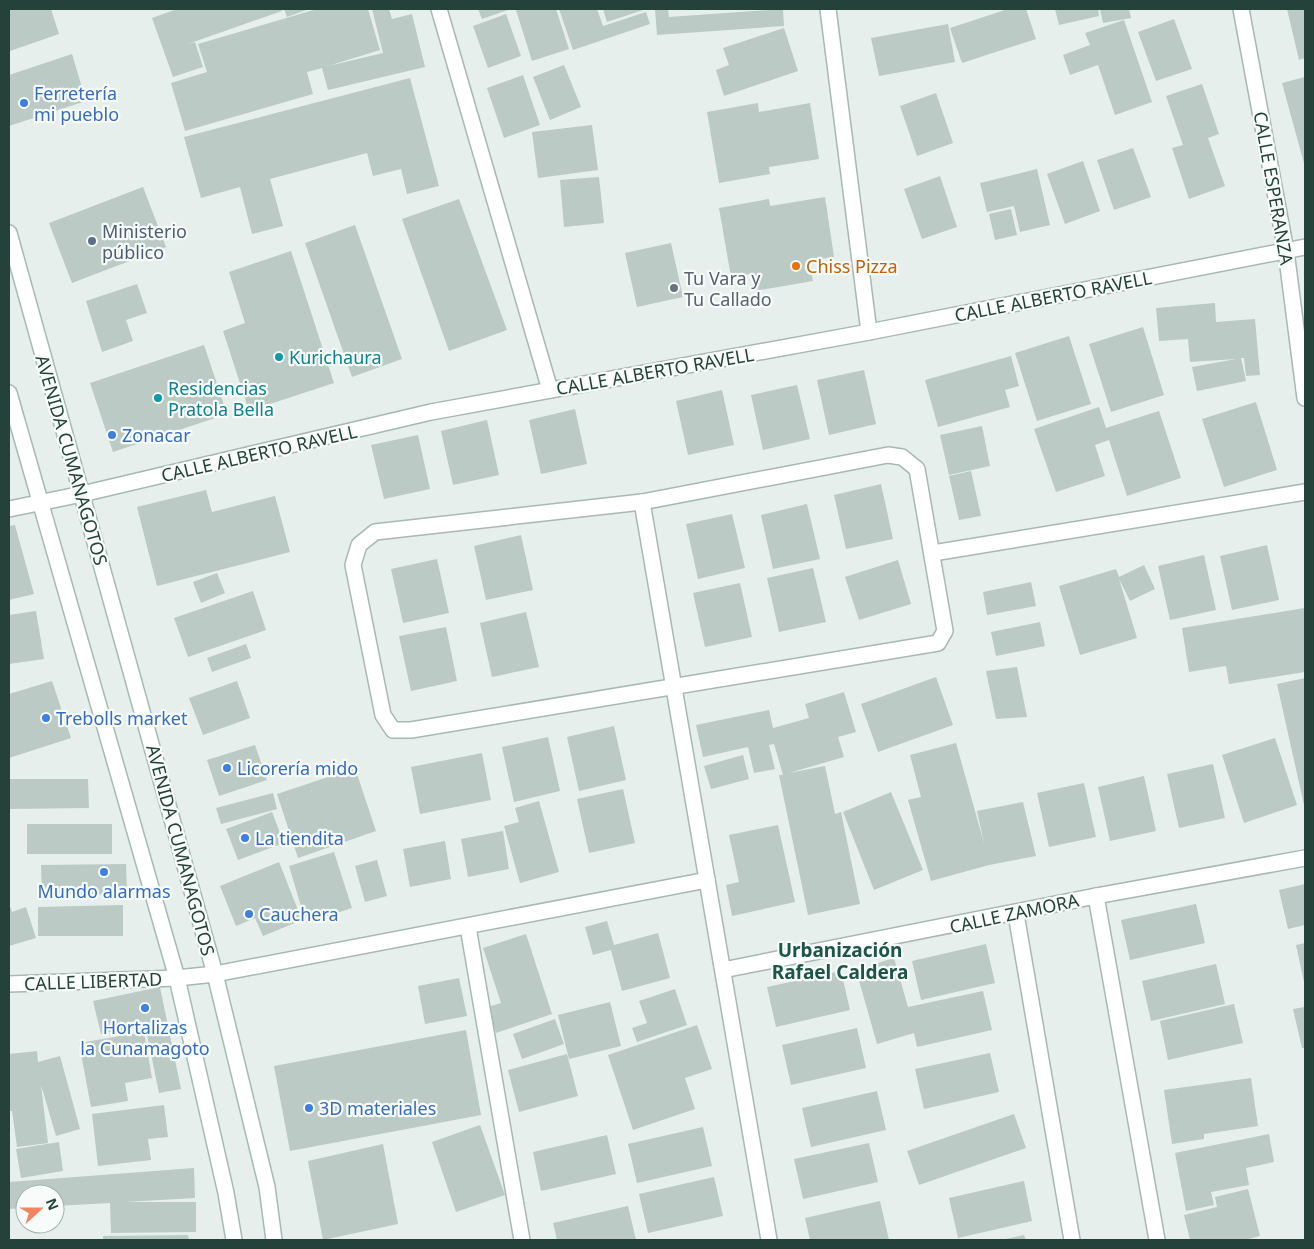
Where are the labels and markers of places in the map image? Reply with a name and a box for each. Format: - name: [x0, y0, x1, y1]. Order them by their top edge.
- place label: Ferretería mi pueblo: [34, 81, 119, 126]
- marker: Ferretería mi pueblo: [18, 97, 30, 109]
- place label: Ministerio público: [102, 219, 187, 264]
- marker: Ministerio público: [86, 235, 98, 247]
- place label: Chiss Pizza: [806, 254, 898, 278]
- marker: Chiss Pizza: [790, 260, 802, 272]
- place label: Tu Vara y Tu Callado: [684, 266, 772, 311]
- marker: Tu Vara y Tu Callado: [668, 282, 680, 294]
- place label: Kurichaura: [289, 345, 382, 369]
- marker: Kurichaura: [273, 351, 285, 363]
- place label: Residencias Pratola Bella: [168, 376, 274, 421]
- marker: Residencias Pratola Bella: [152, 392, 164, 404]
- place label: Zonacar: [122, 423, 191, 447]
- marker: Zonacar: [106, 429, 118, 441]
- place label: Trebolls market: [56, 706, 188, 730]
- marker: Trebolls market: [40, 712, 52, 724]
- place label: Licorería mido: [237, 756, 358, 780]
- marker: Licorería mido: [221, 762, 233, 774]
- place label: La tiendita: [255, 826, 344, 850]
- marker: La tiendita: [239, 832, 251, 844]
- marker: Mundo alarmas: [98, 866, 110, 878]
- place label: Mundo alarmas: [37, 879, 171, 903]
- place label: Cauchera: [259, 902, 339, 926]
- marker: Cauchera: [243, 908, 255, 920]
- marker: Hortalizas la Cunamagoto: [139, 1002, 151, 1014]
- place label: Hortalizas la Cunamagoto: [80, 1015, 210, 1060]
- place label: 3D materiales: [319, 1096, 436, 1120]
- marker: 3D materiales: [303, 1102, 315, 1114]

